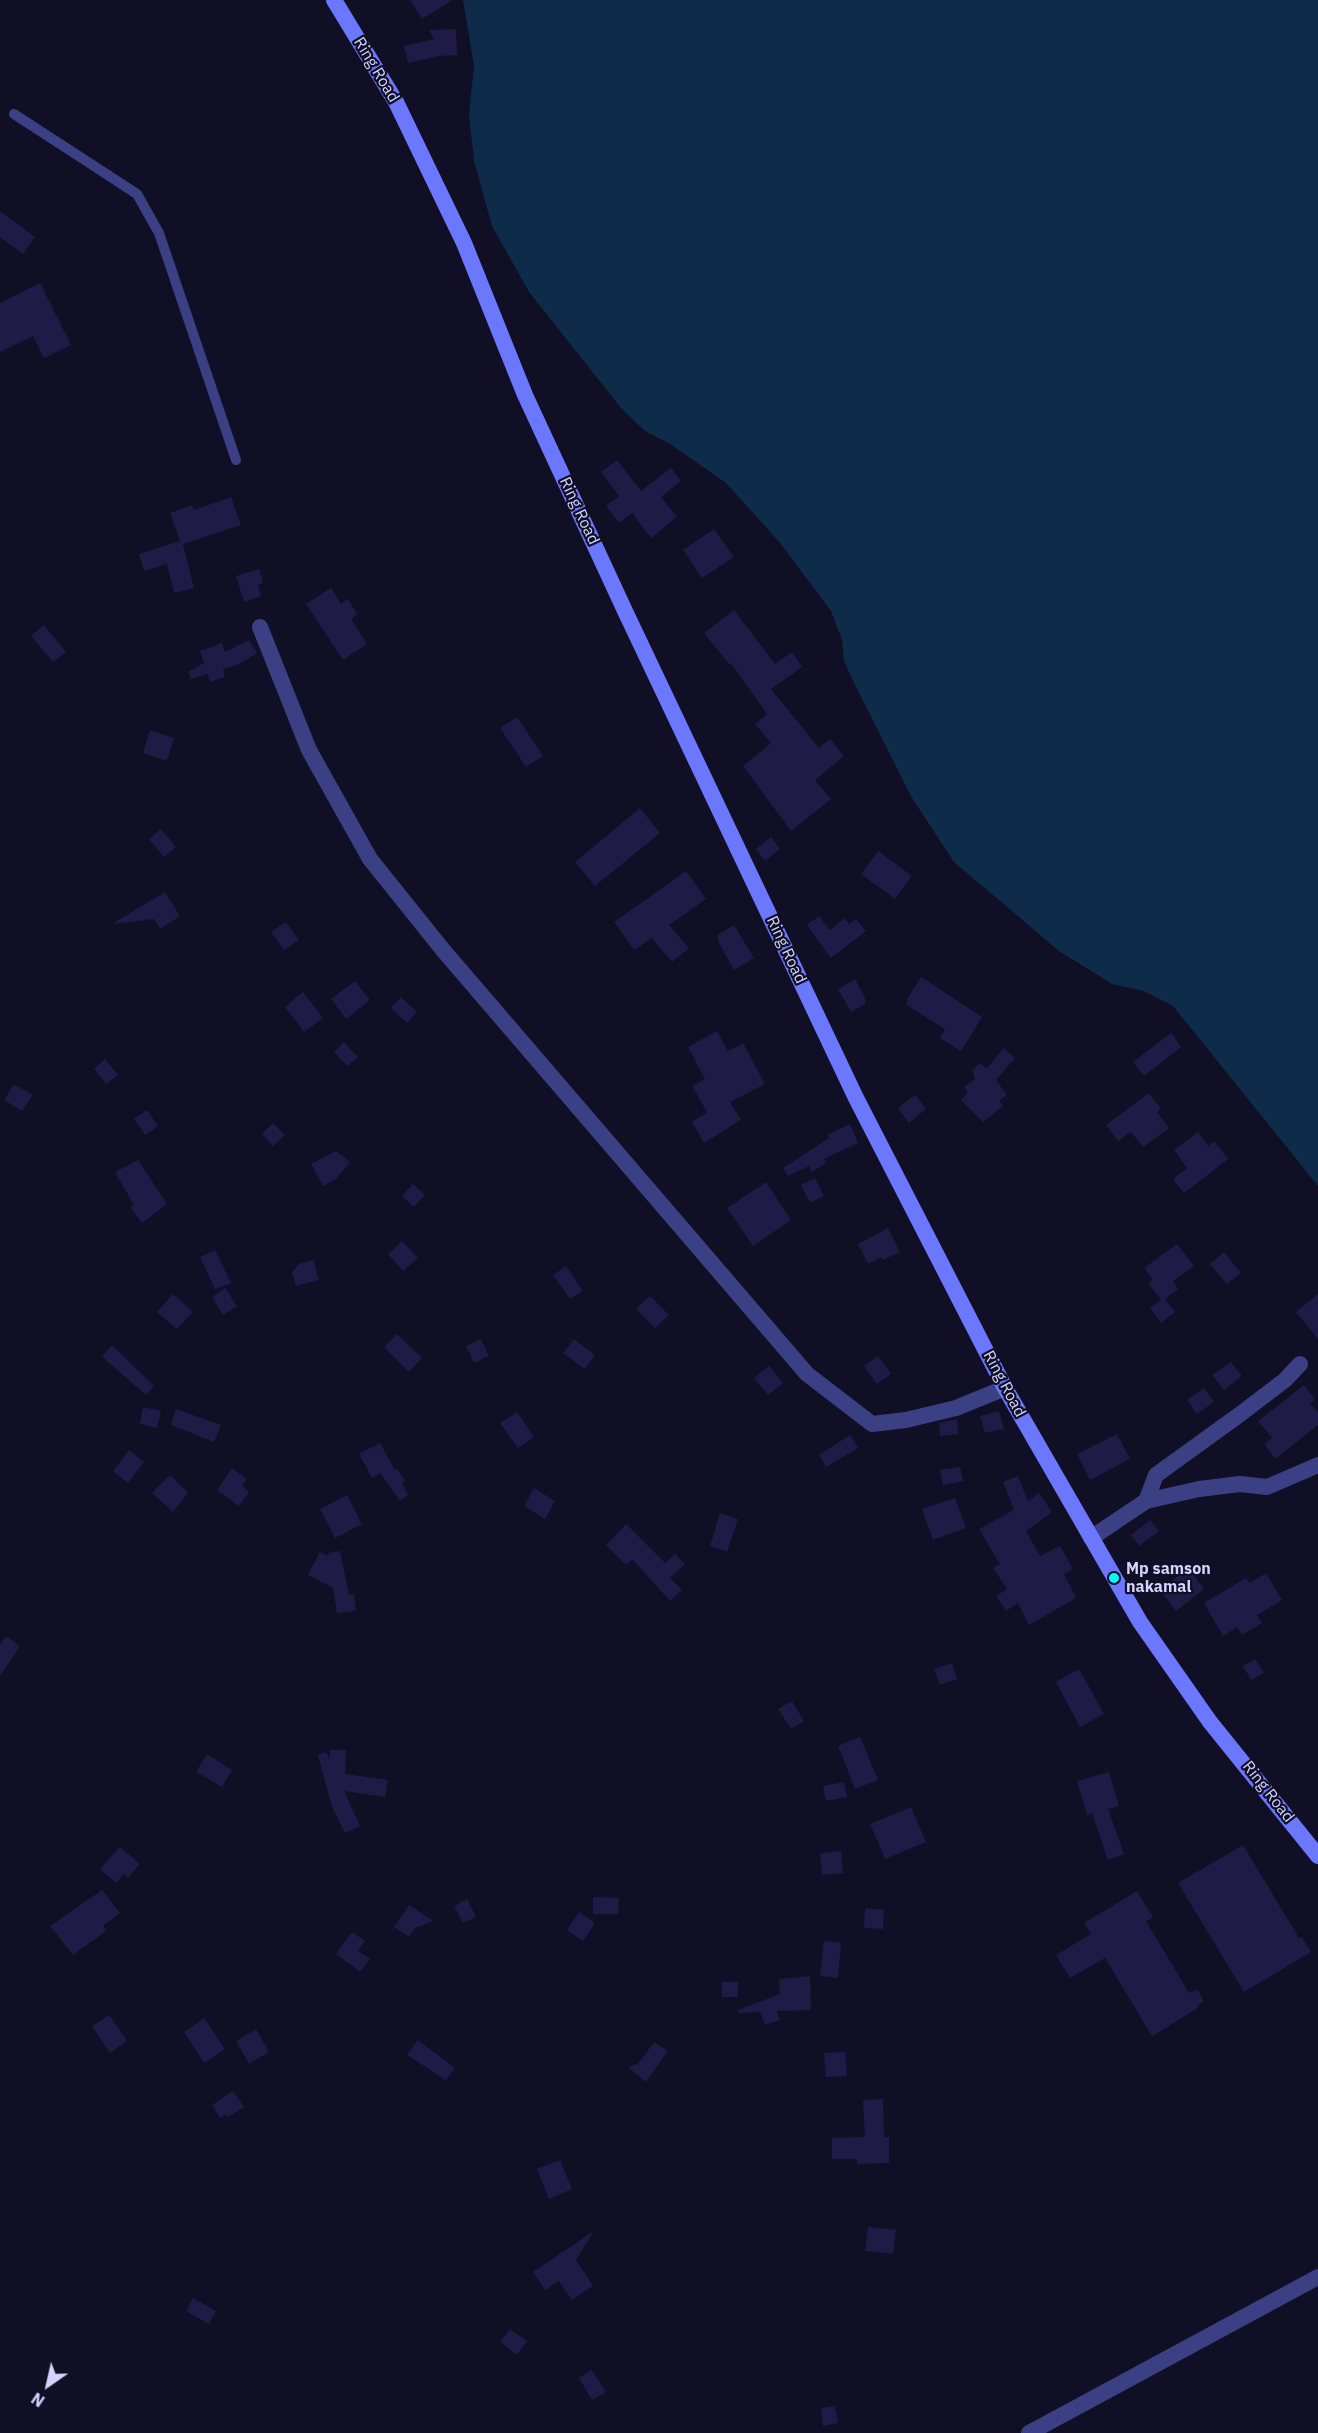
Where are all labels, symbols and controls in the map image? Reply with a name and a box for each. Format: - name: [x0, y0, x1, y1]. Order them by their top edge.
- street label: Ring Road: [349, 34, 403, 106]
- street label: Ring Road: [555, 474, 603, 548]
- street label: Ring Road: [762, 913, 810, 987]
- street label: Ring Road: [979, 1348, 1029, 1420]
- place label: Mp samson nakamal: [1126, 1559, 1211, 1597]
- marker: Mp samson nakamal: [1107, 1571, 1121, 1585]
- street label: Ring Road: [1238, 1758, 1298, 1826]
- north arrow: [18, 2355, 78, 2415]
- text: N: [28, 2388, 48, 2411]

